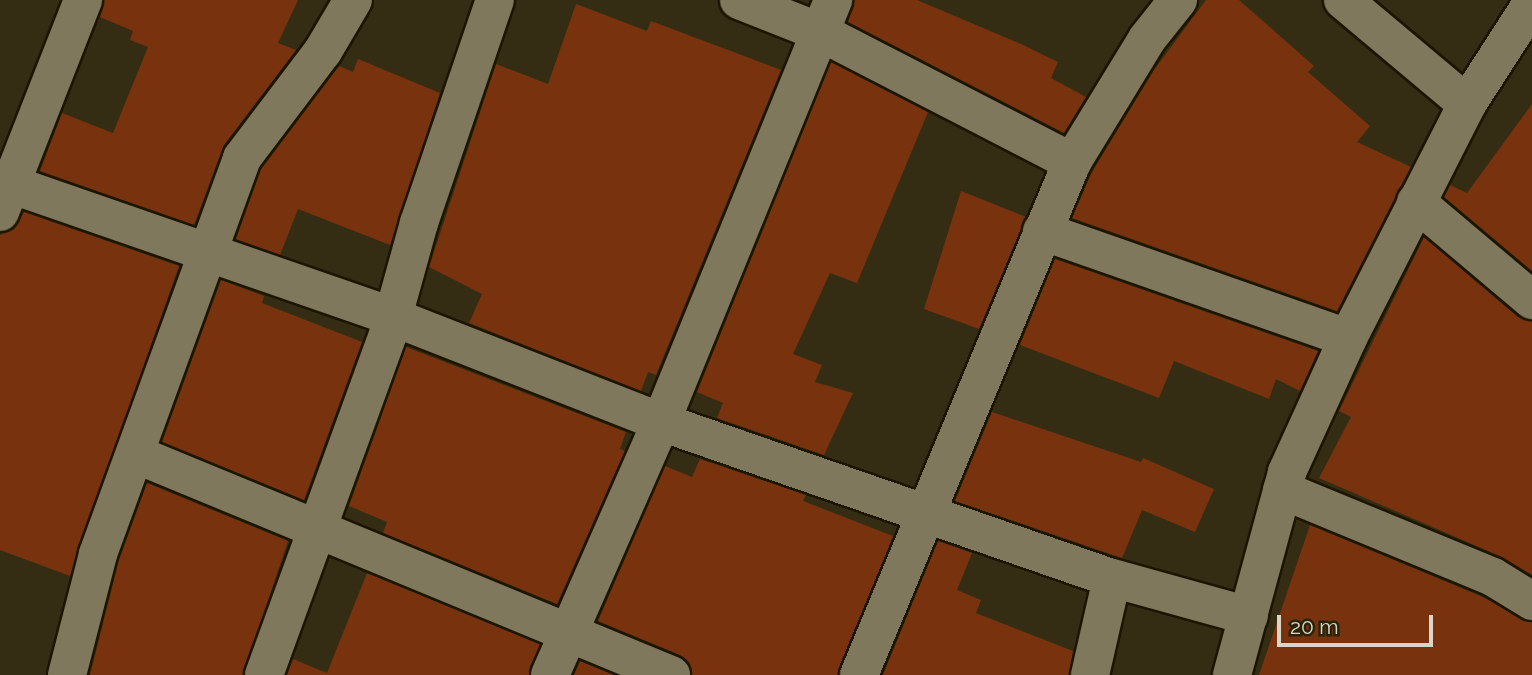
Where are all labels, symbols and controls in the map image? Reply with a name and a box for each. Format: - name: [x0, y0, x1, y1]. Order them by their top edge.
- scale bar: [1280, 602, 1436, 646]
- text: 20 m: [1290, 614, 1338, 639]

